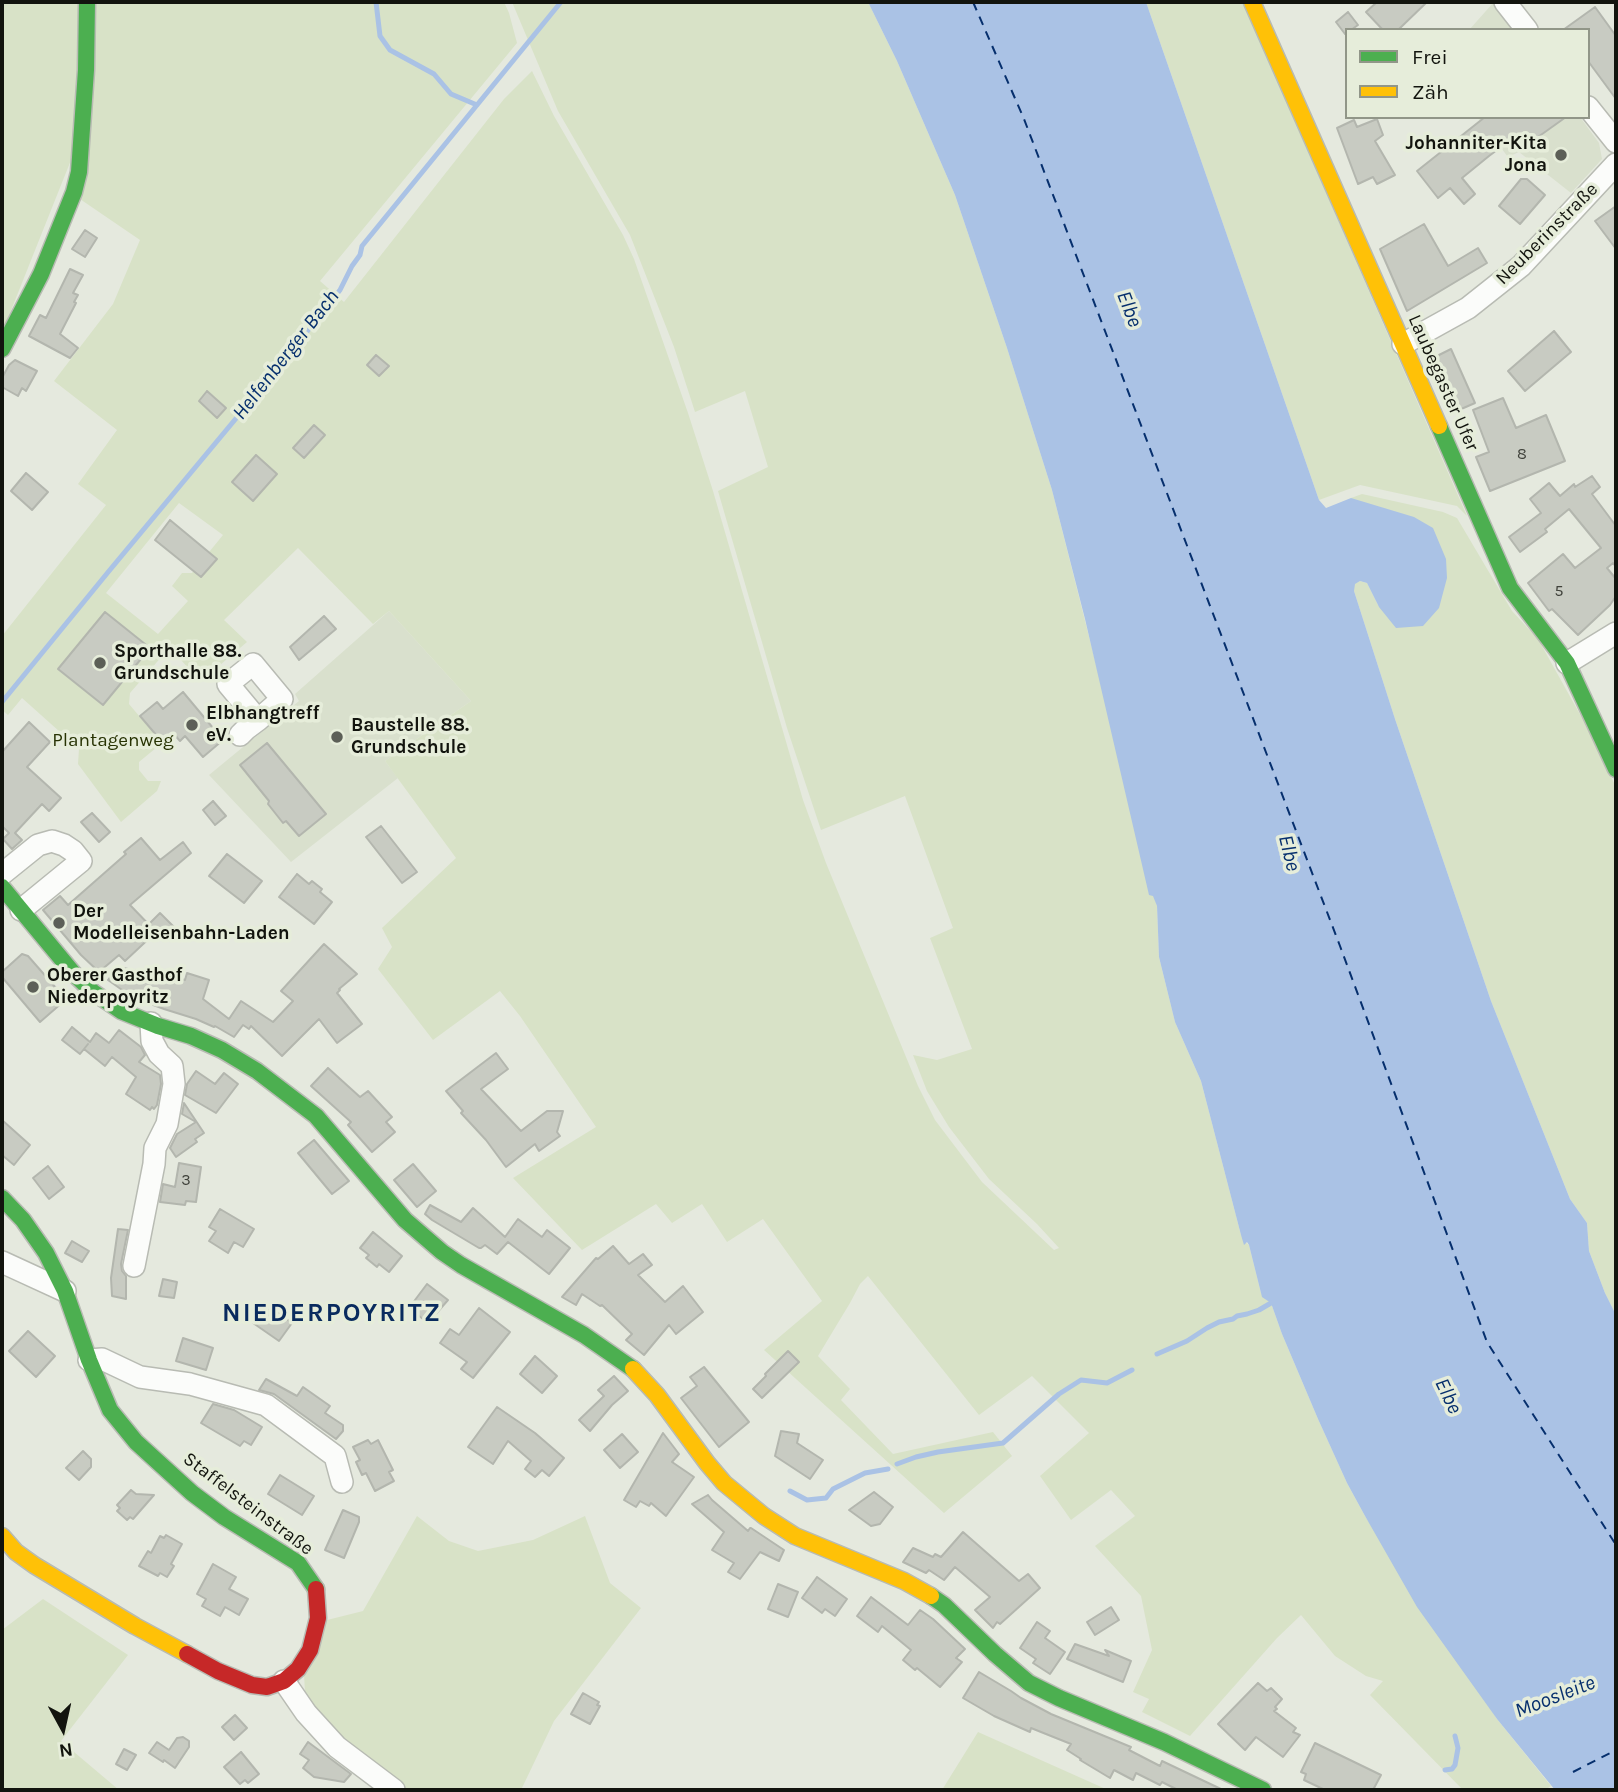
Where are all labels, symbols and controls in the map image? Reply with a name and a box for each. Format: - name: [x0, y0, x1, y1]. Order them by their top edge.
- legend: [1345, 28, 1590, 119]
- text: Frei: [1412, 45, 1448, 69]
- text: Zäh: [1412, 80, 1449, 104]
- place label: Johanniter-Kita Jona: [1406, 133, 1547, 177]
- marker: Johanniter-Kita Jona: [1553, 147, 1569, 163]
- street label: Neuberinstraße: [1491, 178, 1603, 290]
- water label: Helfenberger Bach: [227, 285, 345, 425]
- water label: Elbe: [1111, 287, 1147, 331]
- street label: Laubegaster Ufer: [1403, 311, 1483, 455]
- house number: 8: [1517, 444, 1527, 464]
- house number: 5: [1554, 581, 1564, 601]
- place label: Sporthalle 88. Grundschule: [114, 641, 241, 685]
- marker: Sporthalle 88. Grundschule: [92, 655, 108, 671]
- place label: Elbhangtreff eV.: [206, 703, 319, 747]
- place label: Baustelle 88. Grundschule: [351, 715, 469, 759]
- marker: Elbhangtreff eV.: [184, 717, 200, 733]
- marker: Baustelle 88. Grundschule: [329, 729, 345, 745]
- park label: Plantagenweg: [52, 730, 174, 752]
- water label: Elbe: [1272, 832, 1306, 874]
- place label: Der Modelleisenbahn-Laden: [73, 901, 290, 945]
- marker: Der Modelleisenbahn-Laden: [51, 915, 67, 931]
- place label: Oberer Gasthof Niederpoyritz: [47, 965, 183, 1009]
- marker: Oberer Gasthof Niederpoyritz: [25, 979, 41, 995]
- house number: 3: [181, 1170, 191, 1190]
- district label: NIEDERPOYRITZ: [224, 1298, 440, 1330]
- water label: Elbe: [1429, 1374, 1467, 1418]
- street label: Staffelsteinstraße: [178, 1448, 318, 1560]
- water label: Moosleite: [1511, 1670, 1599, 1724]
- north arrow: [28, 1694, 98, 1764]
- text: N: [58, 1738, 74, 1762]

